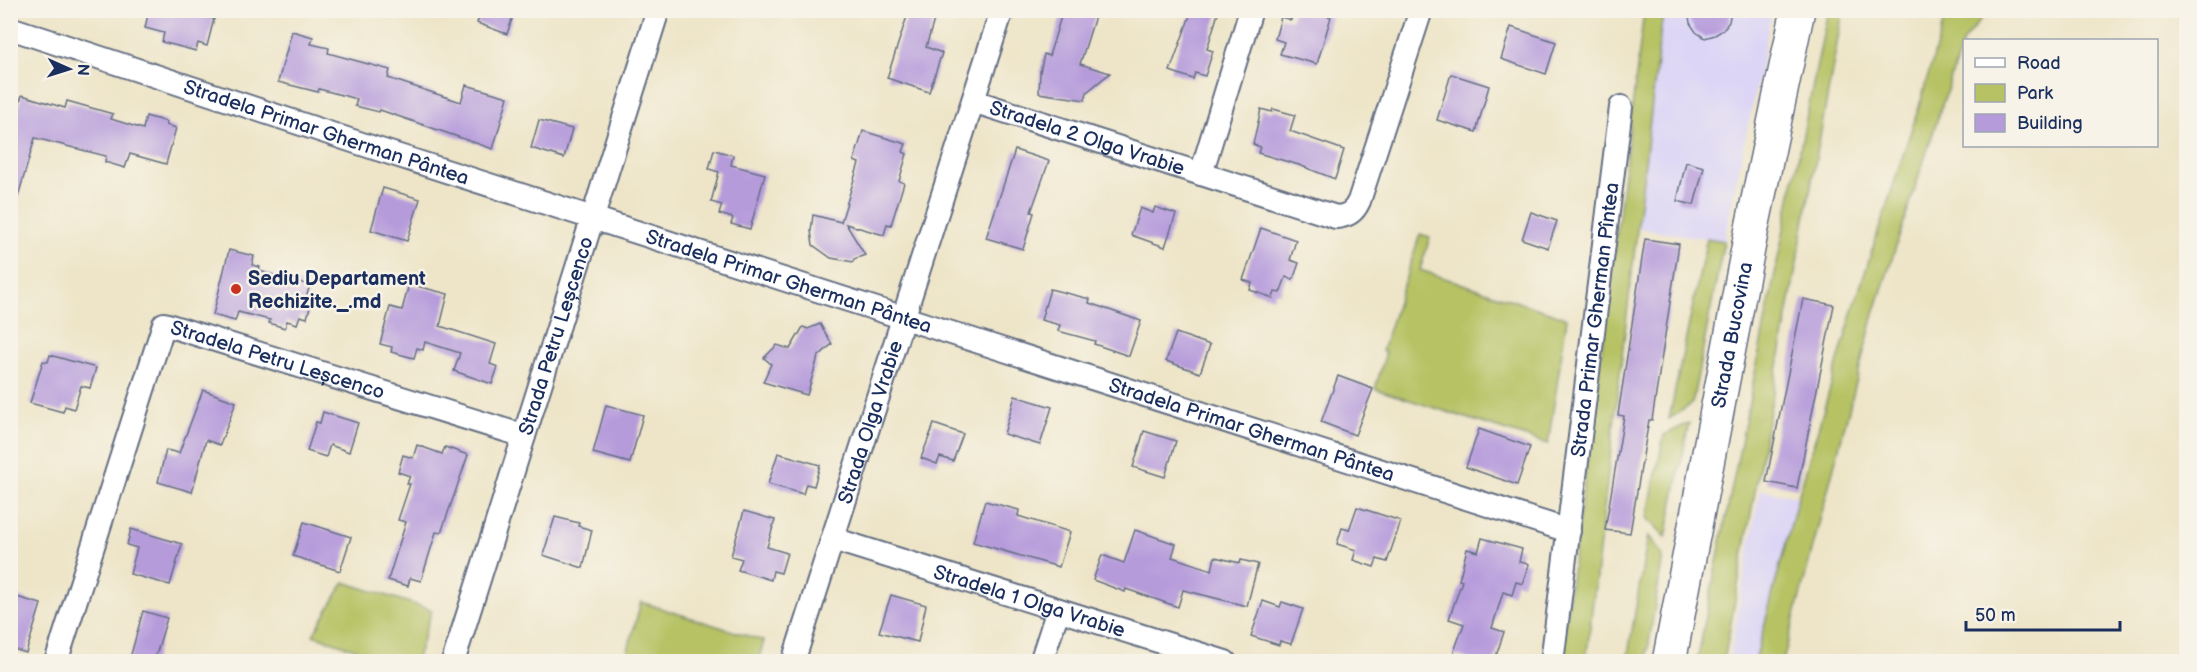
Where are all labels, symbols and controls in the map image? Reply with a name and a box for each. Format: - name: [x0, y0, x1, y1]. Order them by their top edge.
- north arrow: [39, 39, 99, 99]
- legend: [1963, 39, 2158, 147]
- text: Road: [2017, 53, 2061, 74]
- text: N: [73, 63, 92, 76]
- street label: Stradela Primar Gherman Pântea: [180, 75, 472, 191]
- text: Park: [2017, 83, 2053, 104]
- street label: Stradela 2 Olga Vrabie: [986, 96, 1188, 181]
- text: Building: [2017, 113, 2083, 134]
- street label: Strada Primar Gherman Pîntea: [1567, 181, 1625, 459]
- street label: Stradela Primar Gherman Pântea: [643, 225, 935, 339]
- street label: Strada Petru Leșcenco: [514, 234, 599, 438]
- street label: Strada Bucovina: [1707, 260, 1758, 410]
- place label: Sediu Departament Rechizite._.md: [248, 267, 426, 314]
- marker: Sediu Departament Rechizite._.md: [229, 282, 243, 296]
- street label: Stradela Petru Leșcenco: [168, 316, 387, 405]
- street label: Strada Olga Vrabie: [833, 337, 908, 507]
- street label: Stradela Primar Gherman Pântea: [1106, 373, 1397, 487]
- street label: Stradela 1 Olga Vrabie: [930, 560, 1128, 643]
- scale bar: [1966, 594, 2120, 632]
- text: 50 m: [1975, 605, 2016, 626]

